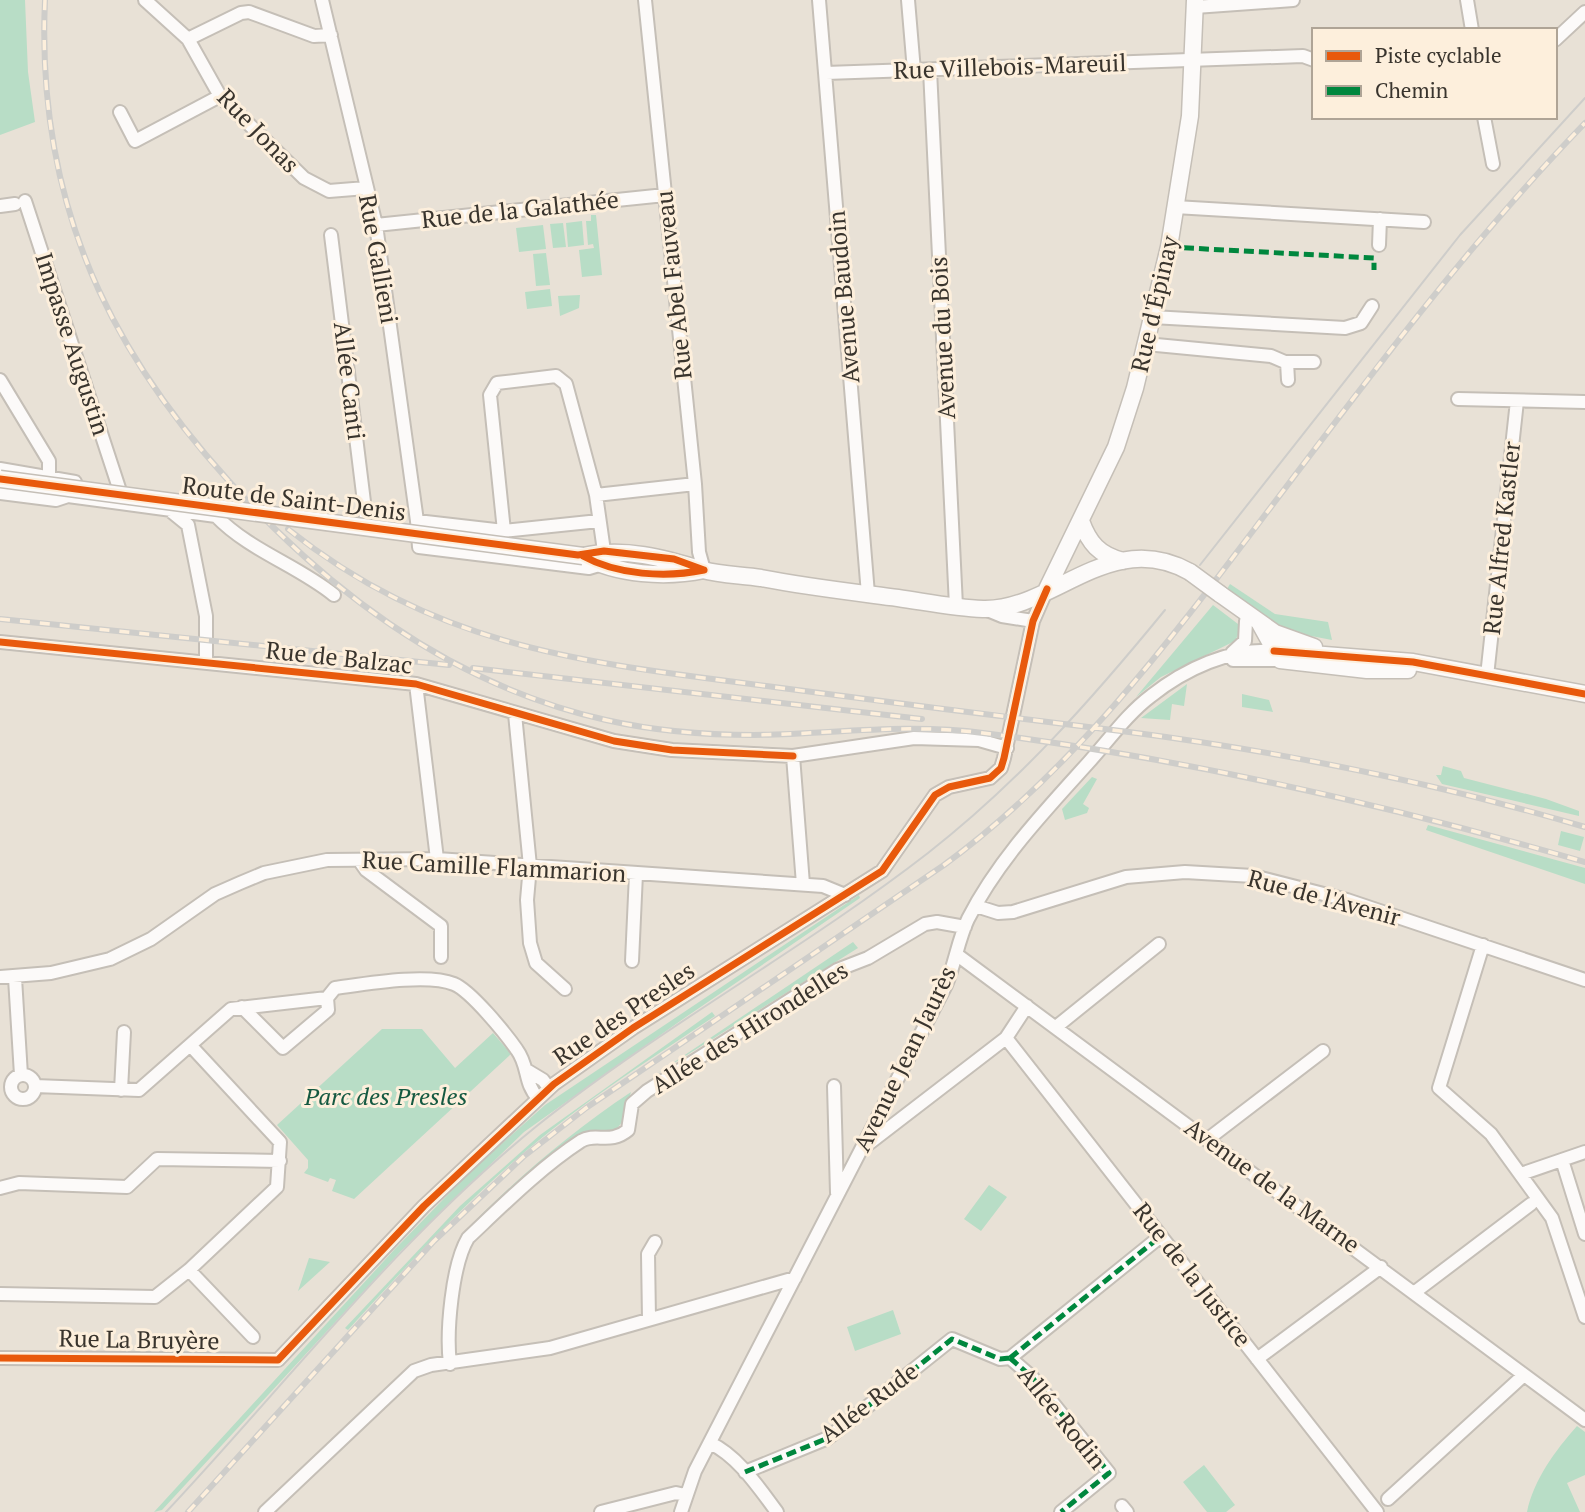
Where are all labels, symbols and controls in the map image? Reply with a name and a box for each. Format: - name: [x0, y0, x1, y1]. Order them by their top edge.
- legend: [1312, 28, 1557, 119]
- text: Piste cyclable: [1375, 41, 1501, 69]
- street label: Rue Villebois-Mareuil: [893, 46, 1127, 86]
- text: Chemin: [1375, 76, 1449, 104]
- street label: Rue Jonas: [211, 81, 307, 179]
- street label: Rue de la Galathée: [420, 183, 620, 235]
- street label: Rue Abel Fauveau: [647, 189, 699, 381]
- street label: Rue Gallieni: [352, 192, 406, 326]
- street label: Avenue Baudoin: [820, 209, 866, 385]
- street label: Rue d'Épinay: [1123, 232, 1185, 375]
- street label: Impasse Augustin: [28, 248, 118, 439]
- street label: Avenue du Bois: [922, 256, 962, 420]
- street label: Allée Canti: [327, 320, 373, 442]
- street label: Rue Alfred Kastler: [1475, 439, 1527, 636]
- street label: Route de Saint-Denis: [180, 468, 408, 528]
- street label: Rue de Balzac: [264, 633, 414, 681]
- street label: Rue Camille Flammarion: [361, 843, 627, 889]
- street label: Rue de l'Avenir: [1244, 861, 1405, 933]
- street label: Rue des Presles: [546, 954, 700, 1072]
- street label: Allée des Hirondelles: [645, 954, 854, 1101]
- street label: Avenue Jean Jaurès: [845, 960, 963, 1157]
- park label: Parc des Presles: [304, 1080, 467, 1112]
- street label: Avenue de la Marne: [1179, 1111, 1367, 1260]
- street label: Rue de la Justice: [1126, 1196, 1259, 1353]
- street label: Rue La Bruyère: [58, 1322, 220, 1356]
- street label: Allée Rude: [813, 1355, 924, 1450]
- street label: Allée Rodin: [1011, 1359, 1114, 1476]

